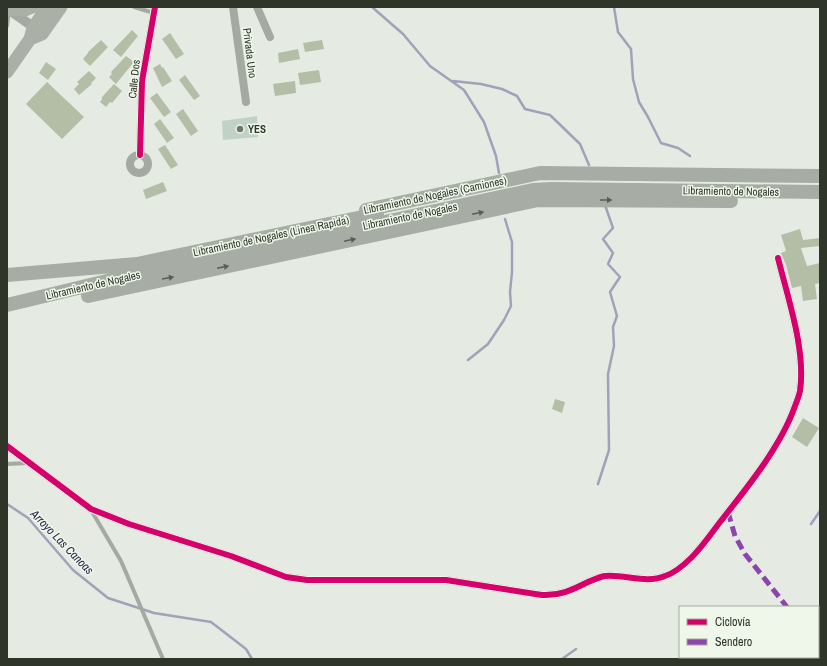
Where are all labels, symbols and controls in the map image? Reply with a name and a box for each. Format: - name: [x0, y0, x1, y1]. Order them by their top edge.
- street label: Privada Uno: [240, 27, 260, 79]
- street label: Calle Dos: [125, 58, 143, 99]
- place label: YES: [248, 122, 266, 136]
- marker: YES: [235, 124, 245, 134]
- street label: Libramiento de Nogales (Camiones): [362, 173, 508, 217]
- street label: Libramiento de Nogales: [683, 183, 780, 199]
- one-way arrow: [600, 197, 613, 203]
- street label: Libramiento de Nogales: [362, 200, 458, 232]
- one-way arrow: [471, 209, 484, 215]
- street label: Libramiento de Nogales (Linea Rapida): [192, 213, 350, 259]
- one-way arrow: [344, 236, 357, 242]
- one-way arrow: [217, 264, 229, 270]
- street label: Libramiento de Nogales: [45, 267, 142, 303]
- one-way arrow: [162, 275, 174, 281]
- water label: Arroyo Las Canoas: [26, 505, 97, 578]
- legend: [679, 606, 819, 658]
- text: Ciclovía: [715, 614, 751, 630]
- text: Sendero: [715, 634, 752, 650]

